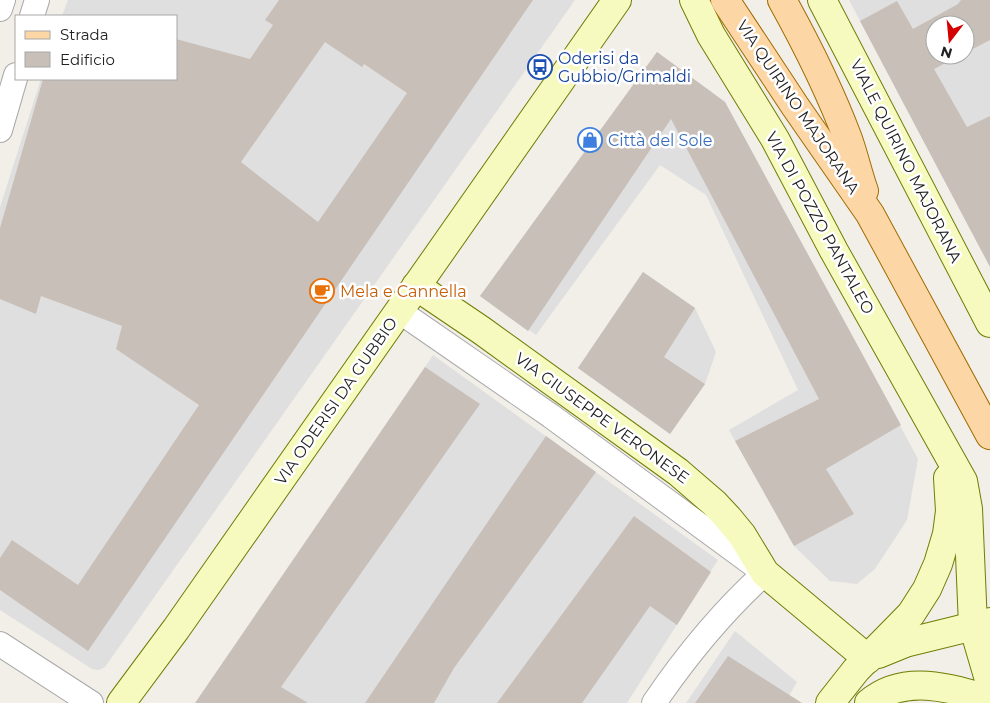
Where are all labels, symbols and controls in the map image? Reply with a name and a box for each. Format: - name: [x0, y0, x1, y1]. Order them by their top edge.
- legend: [15, 15, 178, 80]
- north arrow: [925, 15, 975, 65]
- street label: VIA QUIRINO MAJORANA: [733, 17, 864, 198]
- text: Strada: [60, 25, 109, 44]
- text: N: [938, 42, 954, 63]
- place label: Oderisi da Gubbio/Grimaldi: [558, 49, 691, 86]
- text: Edificio: [60, 50, 115, 69]
- bus stop icon: Oderisi da Gubbio/Grimaldi: [527, 54, 553, 80]
- street label: VIALE QUIRINO MAJORANA: [846, 56, 966, 266]
- shop icon: Città del Sole: [577, 127, 603, 153]
- street label: VIA DI POZZO PANTALEO: [762, 128, 878, 318]
- place label: Città del Sole: [608, 131, 712, 150]
- cafe icon: Mela e Cannella: [309, 278, 335, 304]
- place label: Mela e Cannella: [340, 282, 467, 301]
- street label: VIA ODERISI DA GUBBIO: [271, 314, 401, 488]
- street label: VIA GIUSEPPE VERONESE: [511, 349, 693, 487]

